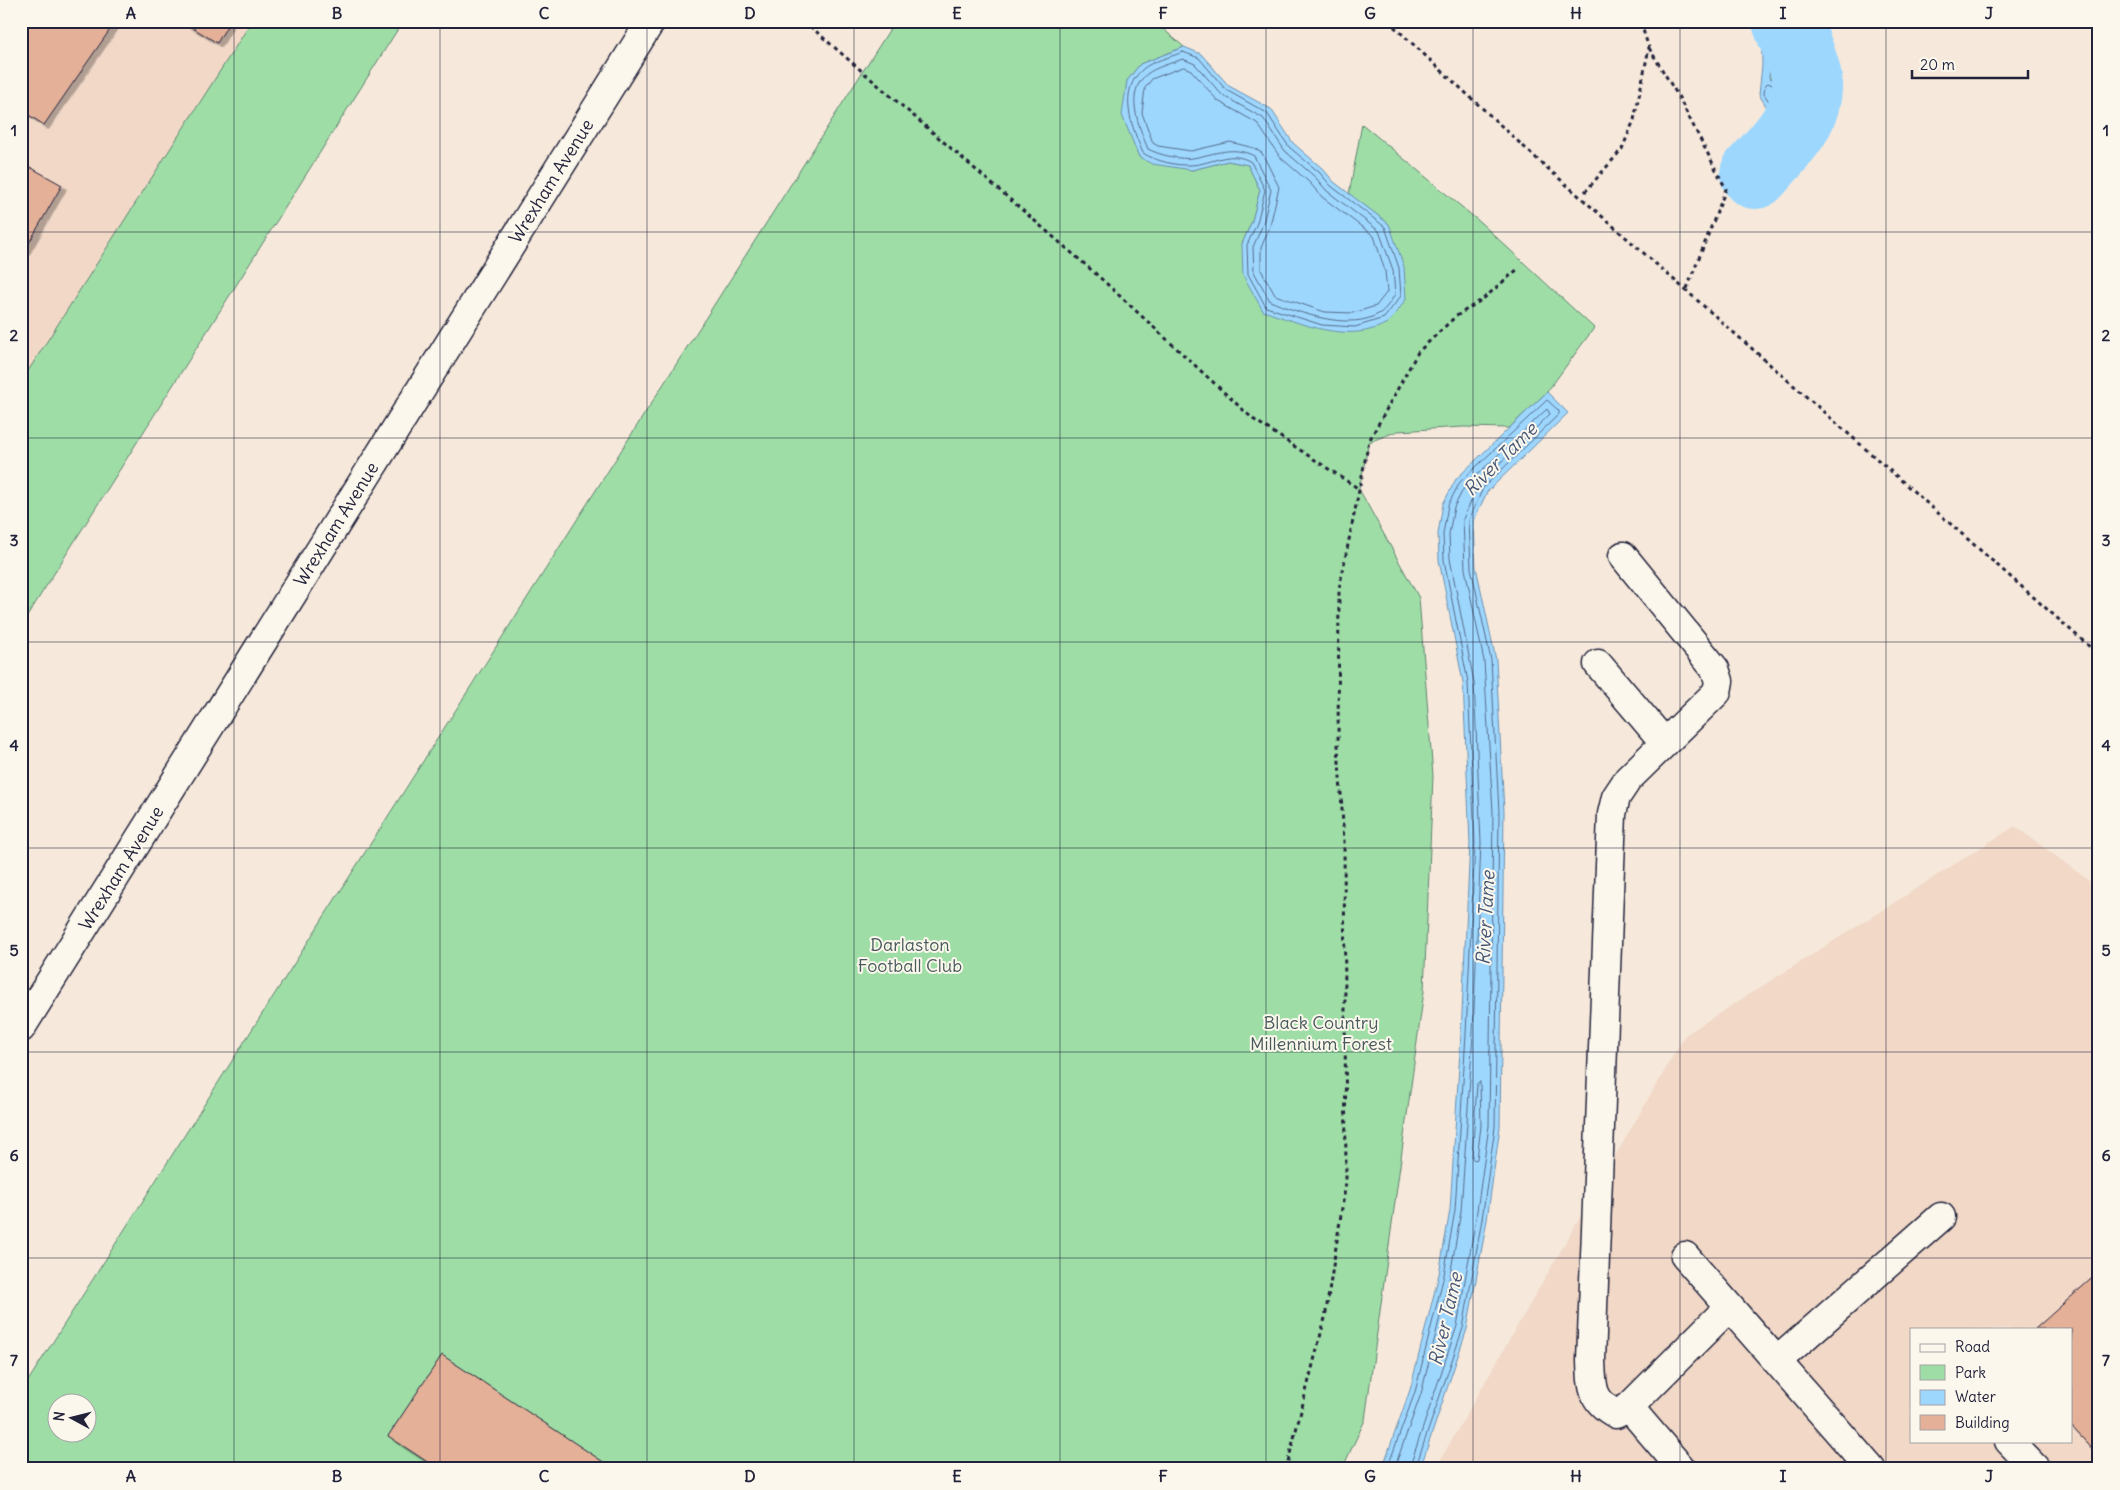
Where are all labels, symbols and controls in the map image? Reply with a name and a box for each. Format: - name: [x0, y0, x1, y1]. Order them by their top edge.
- text: A: [126, 3, 136, 23]
- text: B: [332, 3, 343, 23]
- text: C: [539, 3, 550, 23]
- text: D: [744, 3, 756, 23]
- text: E: [952, 3, 962, 23]
- text: F: [1158, 3, 1168, 23]
- text: G: [1364, 3, 1376, 23]
- text: H: [1570, 3, 1582, 23]
- text: I: [1780, 3, 1787, 23]
- text: J: [1985, 3, 1994, 23]
- scale bar: [1912, 48, 2029, 80]
- text: 20 m: [1920, 55, 1955, 74]
- street label: Wrexham Avenue: [504, 115, 598, 247]
- text: 1: [11, 120, 17, 140]
- text: 1: [2103, 120, 2109, 140]
- text: 2: [10, 325, 19, 345]
- text: 2: [2102, 325, 2111, 345]
- water label: River Tame: [1458, 416, 1543, 501]
- street label: Wrexham Avenue: [289, 458, 383, 590]
- text: 3: [9, 530, 19, 550]
- text: 3: [2101, 530, 2111, 550]
- text: 4: [9, 735, 19, 755]
- text: 4: [2101, 735, 2111, 755]
- street label: Wrexham Avenue: [74, 802, 168, 934]
- water label: River Tame: [1471, 868, 1500, 966]
- park label: Darlaston Football Club: [858, 933, 962, 977]
- text: 5: [9, 940, 19, 960]
- text: 5: [2101, 940, 2111, 960]
- park label: Black Country Millennium Forest: [1250, 1011, 1392, 1055]
- text: 6: [9, 1145, 19, 1165]
- text: 6: [2101, 1145, 2111, 1165]
- water label: River Tame: [1423, 1269, 1468, 1368]
- legend: [1910, 1328, 2072, 1442]
- text: Road: [1955, 1337, 1990, 1356]
- text: 7: [10, 1350, 18, 1370]
- text: 7: [2102, 1350, 2110, 1370]
- text: Park: [1955, 1363, 1986, 1382]
- text: Water: [1955, 1387, 1996, 1406]
- north arrow: [48, 1392, 98, 1442]
- text: N: [50, 1411, 69, 1422]
- text: Building: [1955, 1413, 2010, 1432]
- text: A: [126, 1466, 136, 1486]
- text: B: [332, 1466, 343, 1486]
- text: C: [539, 1466, 550, 1486]
- text: D: [744, 1466, 756, 1486]
- text: E: [952, 1466, 962, 1486]
- text: F: [1158, 1466, 1168, 1486]
- text: G: [1364, 1466, 1376, 1486]
- text: H: [1570, 1466, 1582, 1486]
- text: I: [1780, 1466, 1787, 1486]
- text: J: [1985, 1466, 1994, 1486]

